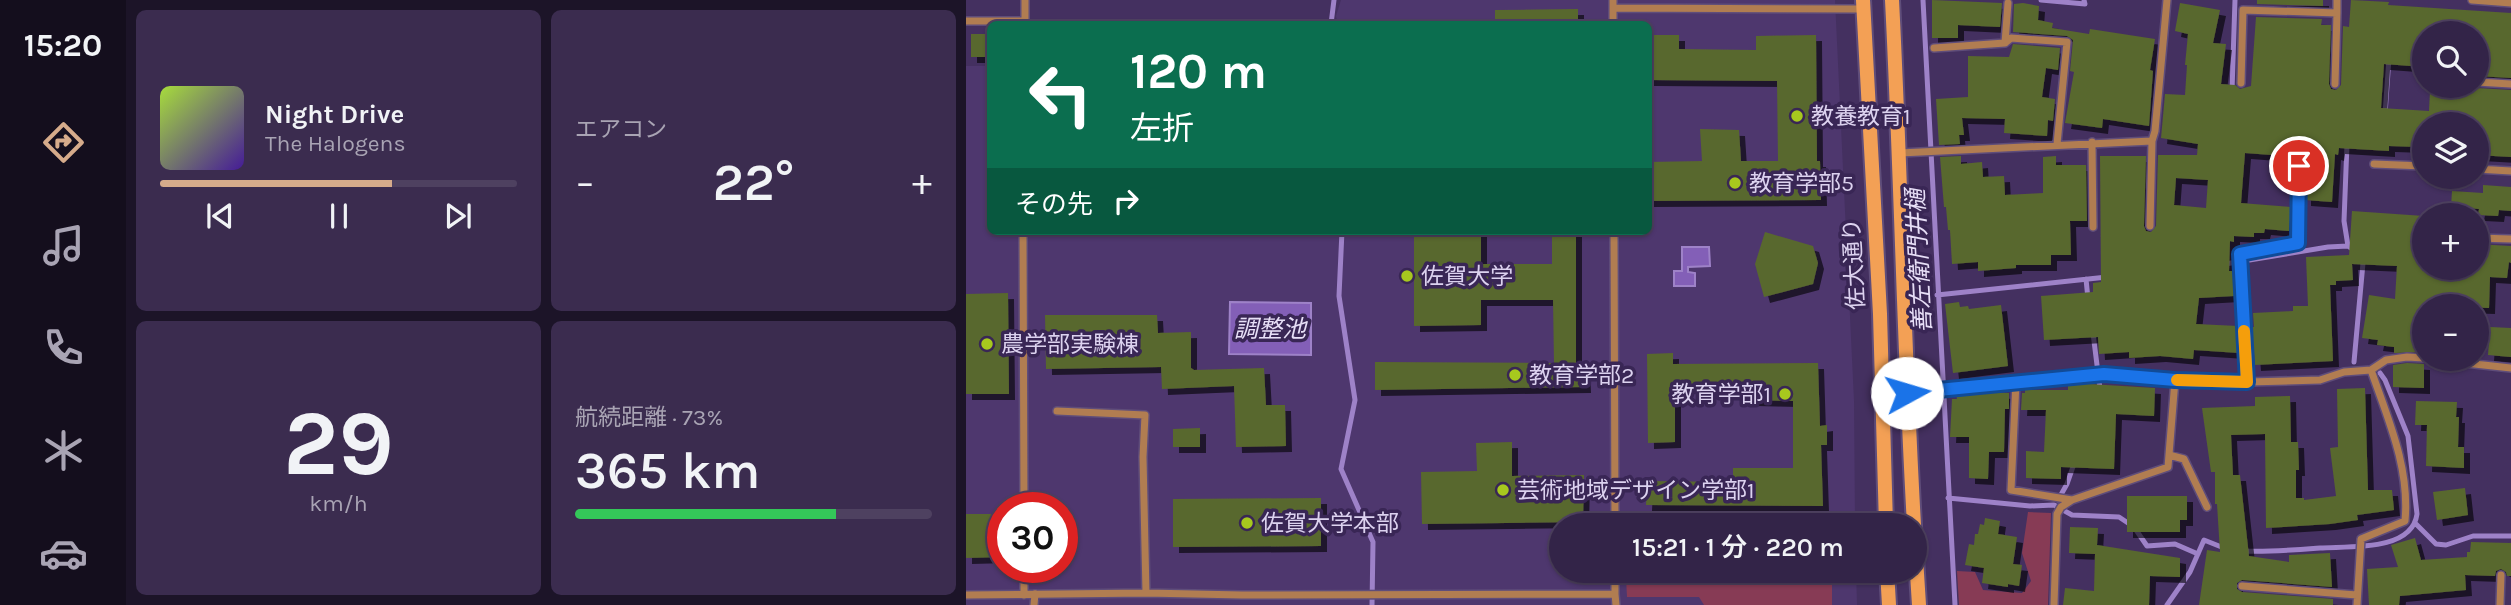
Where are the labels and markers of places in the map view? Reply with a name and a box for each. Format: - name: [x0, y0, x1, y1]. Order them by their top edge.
- place label: 教養教育1: [1811, 103, 1911, 130]
- marker: 教養教育1: [1789, 108, 1805, 124]
- pin: [2269, 136, 2329, 196]
- place label: 教育学部5: [1749, 170, 1854, 197]
- marker: 教育学部5: [1727, 175, 1743, 191]
- place label: 佐賀大学: [1421, 263, 1513, 290]
- marker: 佐賀大学: [1399, 268, 1415, 284]
- place label: 農学部実験棟: [1001, 331, 1139, 358]
- marker: 農学部実験棟: [979, 336, 995, 352]
- place label: 教育学部2: [1529, 362, 1634, 389]
- marker: 教育学部2: [1507, 367, 1523, 383]
- place label: 教育学部1: [1671, 381, 1771, 408]
- marker: 教育学部1: [1777, 386, 1793, 402]
- place label: 芸術地域デザイン学部1: [1517, 477, 1755, 504]
- marker: 芸術地域デザイン学部1: [1495, 482, 1511, 498]
- place label: 佐賀大学本部: [1261, 510, 1399, 537]
- marker: 佐賀大学本部: [1239, 515, 1255, 531]

